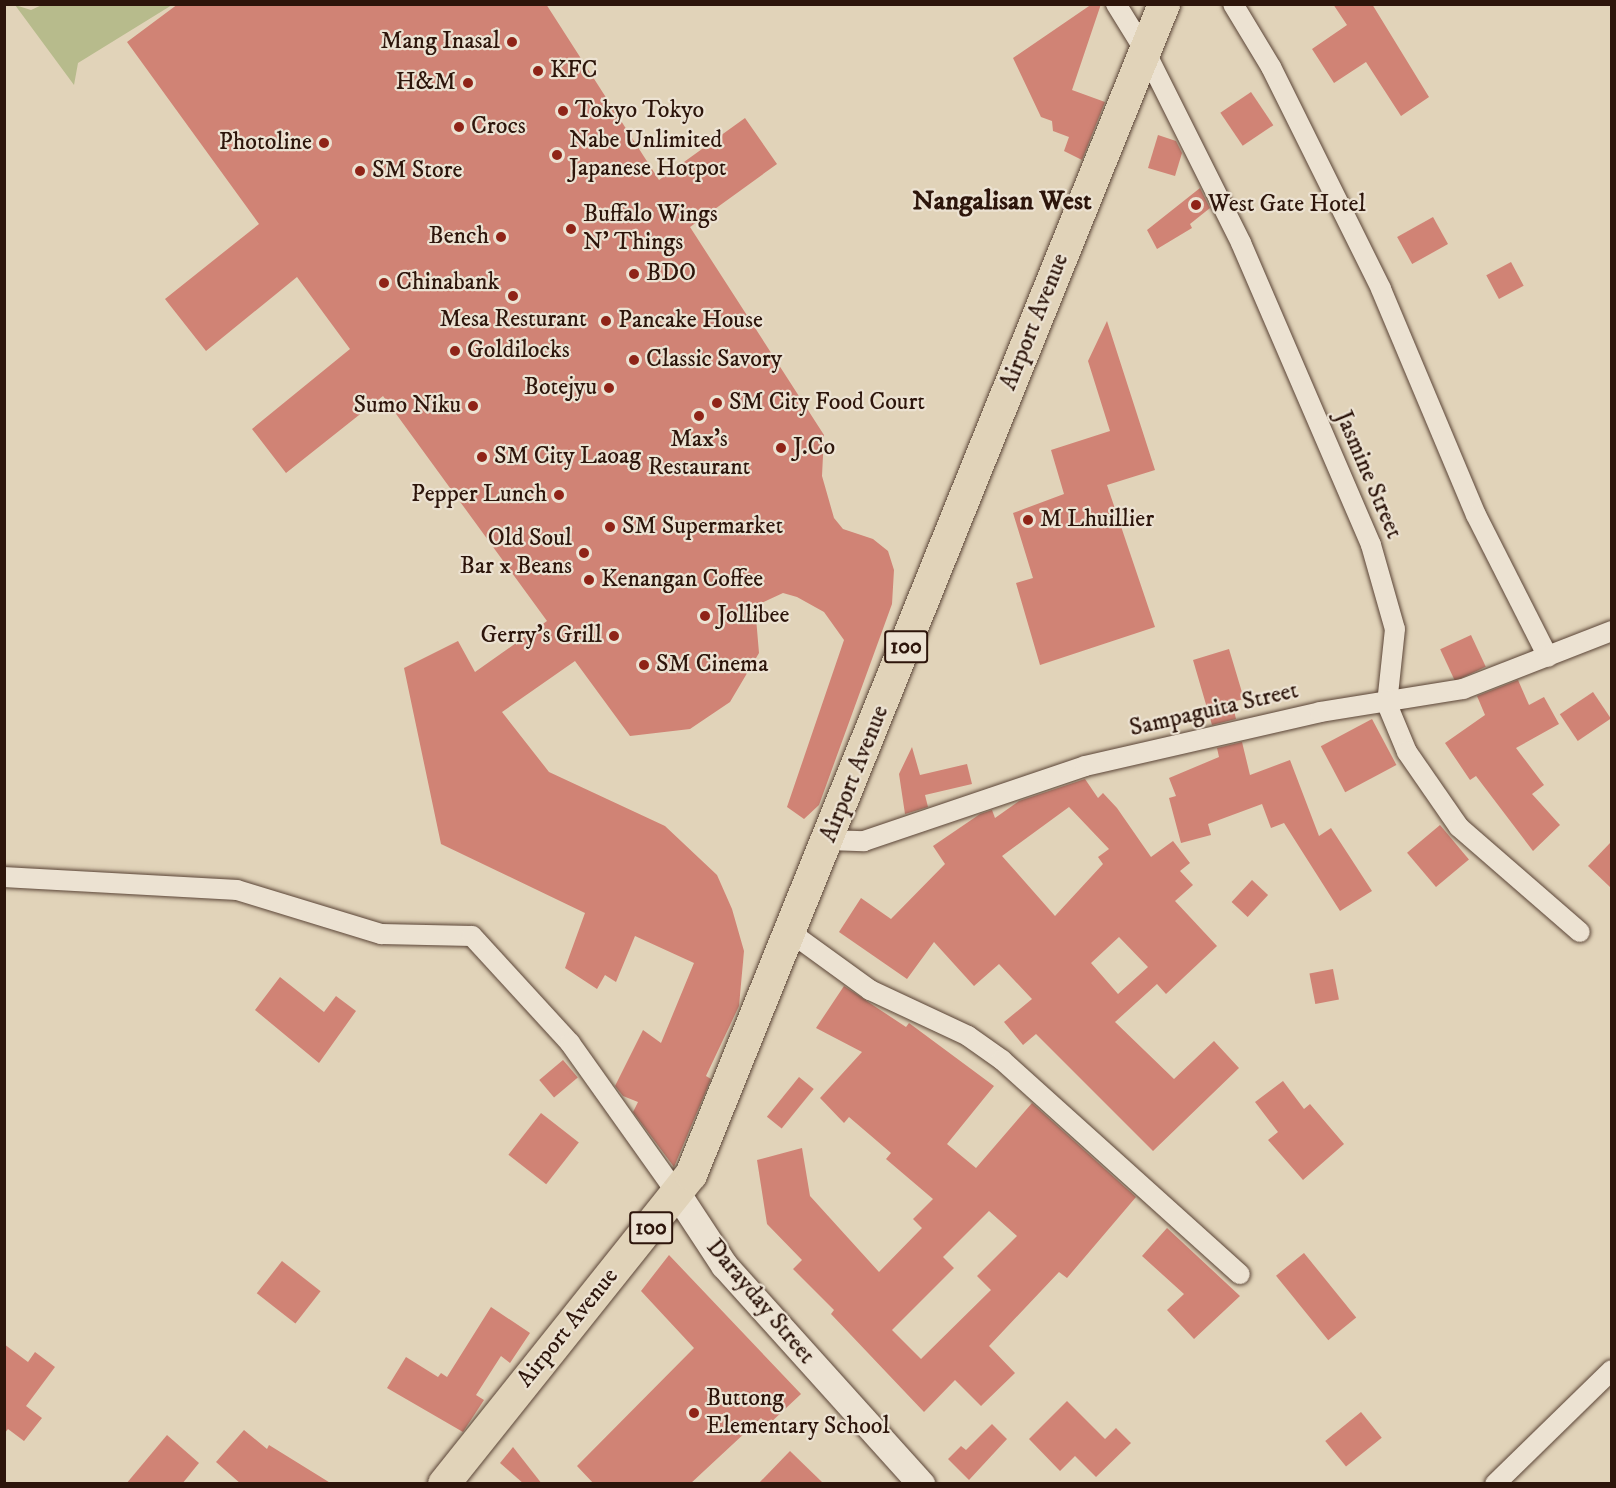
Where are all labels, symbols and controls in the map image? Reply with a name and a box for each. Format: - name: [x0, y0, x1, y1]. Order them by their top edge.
- place label: Mang Inasal: [380, 28, 500, 56]
- marker: Mang Inasal: [505, 35, 519, 49]
- place label: KFC: [550, 57, 598, 85]
- marker: KFC: [531, 64, 545, 78]
- place label: H&M: [395, 69, 456, 97]
- marker: H&M: [461, 76, 475, 90]
- place label: Tokyo Tokyo: [575, 97, 704, 125]
- marker: Tokyo Tokyo: [556, 104, 570, 118]
- place label: Crocs: [471, 113, 526, 141]
- marker: Crocs: [452, 120, 466, 134]
- place label: Nabe Unlimited Japanese Hotpot: [569, 127, 727, 183]
- place label: Photoline: [219, 129, 312, 157]
- marker: Photoline: [317, 136, 331, 150]
- marker: Nabe Unlimited Japanese Hotpot: [550, 148, 564, 162]
- place label: SM Store: [372, 157, 462, 185]
- marker: SM Store: [353, 164, 367, 178]
- district label: Nangalisan West: [912, 186, 1092, 218]
- place label: West Gate Hotel: [1208, 191, 1366, 219]
- marker: West Gate Hotel: [1189, 198, 1203, 212]
- place label: Buffalo Wings N' Things: [583, 201, 718, 257]
- marker: Buffalo Wings N' Things: [564, 222, 578, 236]
- place label: Bench: [428, 223, 489, 251]
- marker: Bench: [494, 230, 508, 244]
- street label: Airport Avenue: [994, 249, 1076, 395]
- place label: BDO: [646, 260, 696, 288]
- marker: BDO: [627, 267, 641, 281]
- place label: Chinabank: [396, 269, 499, 297]
- marker: Chinabank: [377, 276, 391, 290]
- marker: Mesa Resturant: [506, 289, 520, 303]
- place label: Mesa Resturant: [439, 306, 587, 334]
- place label: Pancake House: [618, 307, 763, 335]
- marker: Pancake House: [599, 314, 613, 328]
- place label: Goldilocks: [467, 337, 570, 365]
- marker: Goldilocks: [448, 344, 462, 358]
- place label: Classic Savory: [646, 346, 782, 374]
- marker: Classic Savory: [627, 353, 641, 367]
- place label: Botejyu: [524, 374, 597, 402]
- marker: Botejyu: [602, 381, 616, 395]
- place label: SM City Food Court: [729, 389, 925, 417]
- place label: Sumo Niku: [353, 392, 461, 420]
- marker: SM City Food Court: [710, 396, 724, 410]
- marker: Sumo Niku: [466, 399, 480, 413]
- street label: Jasmine Street: [1328, 407, 1408, 543]
- marker: Max's Restaurant: [692, 409, 706, 423]
- place label: Max's Restaurant: [648, 426, 750, 482]
- place label: J.Co: [793, 434, 835, 462]
- marker: J.Co: [774, 441, 788, 455]
- place label: SM City Laoag: [494, 443, 641, 471]
- marker: SM City Laoag: [475, 450, 489, 464]
- place label: Pepper Lunch: [411, 481, 547, 509]
- marker: Pepper Lunch: [552, 488, 566, 502]
- place label: M Lhuillier: [1040, 506, 1154, 534]
- place label: SM Supermarket: [622, 513, 783, 541]
- marker: M Lhuillier: [1021, 513, 1035, 527]
- marker: SM Supermarket: [603, 520, 617, 534]
- place label: Old Soul Bar x Beans: [460, 525, 572, 581]
- marker: Old Soul Bar x Beans: [577, 546, 591, 560]
- place label: Kenangan Coffee: [601, 566, 763, 594]
- marker: Kenangan Coffee: [582, 573, 596, 587]
- place label: Jollibee: [717, 602, 789, 630]
- marker: Jollibee: [698, 609, 712, 623]
- place label: Gerry’s Grill: [480, 622, 602, 650]
- road number: 100: [884, 628, 928, 666]
- marker: Gerry’s Grill: [607, 629, 621, 643]
- place label: SM Cinema: [656, 651, 768, 679]
- marker: SM Cinema: [637, 658, 651, 672]
- street label: Sampaguita Street: [1127, 677, 1301, 743]
- street label: Airport Avenue: [814, 701, 896, 847]
- road number: 100: [628, 1209, 674, 1247]
- street label: Darayday Street: [700, 1234, 820, 1370]
- street label: Airport Avenue: [511, 1263, 625, 1393]
- place label: Buttong Elementary School: [706, 1385, 890, 1441]
- marker: Buttong Elementary School: [687, 1406, 701, 1420]

